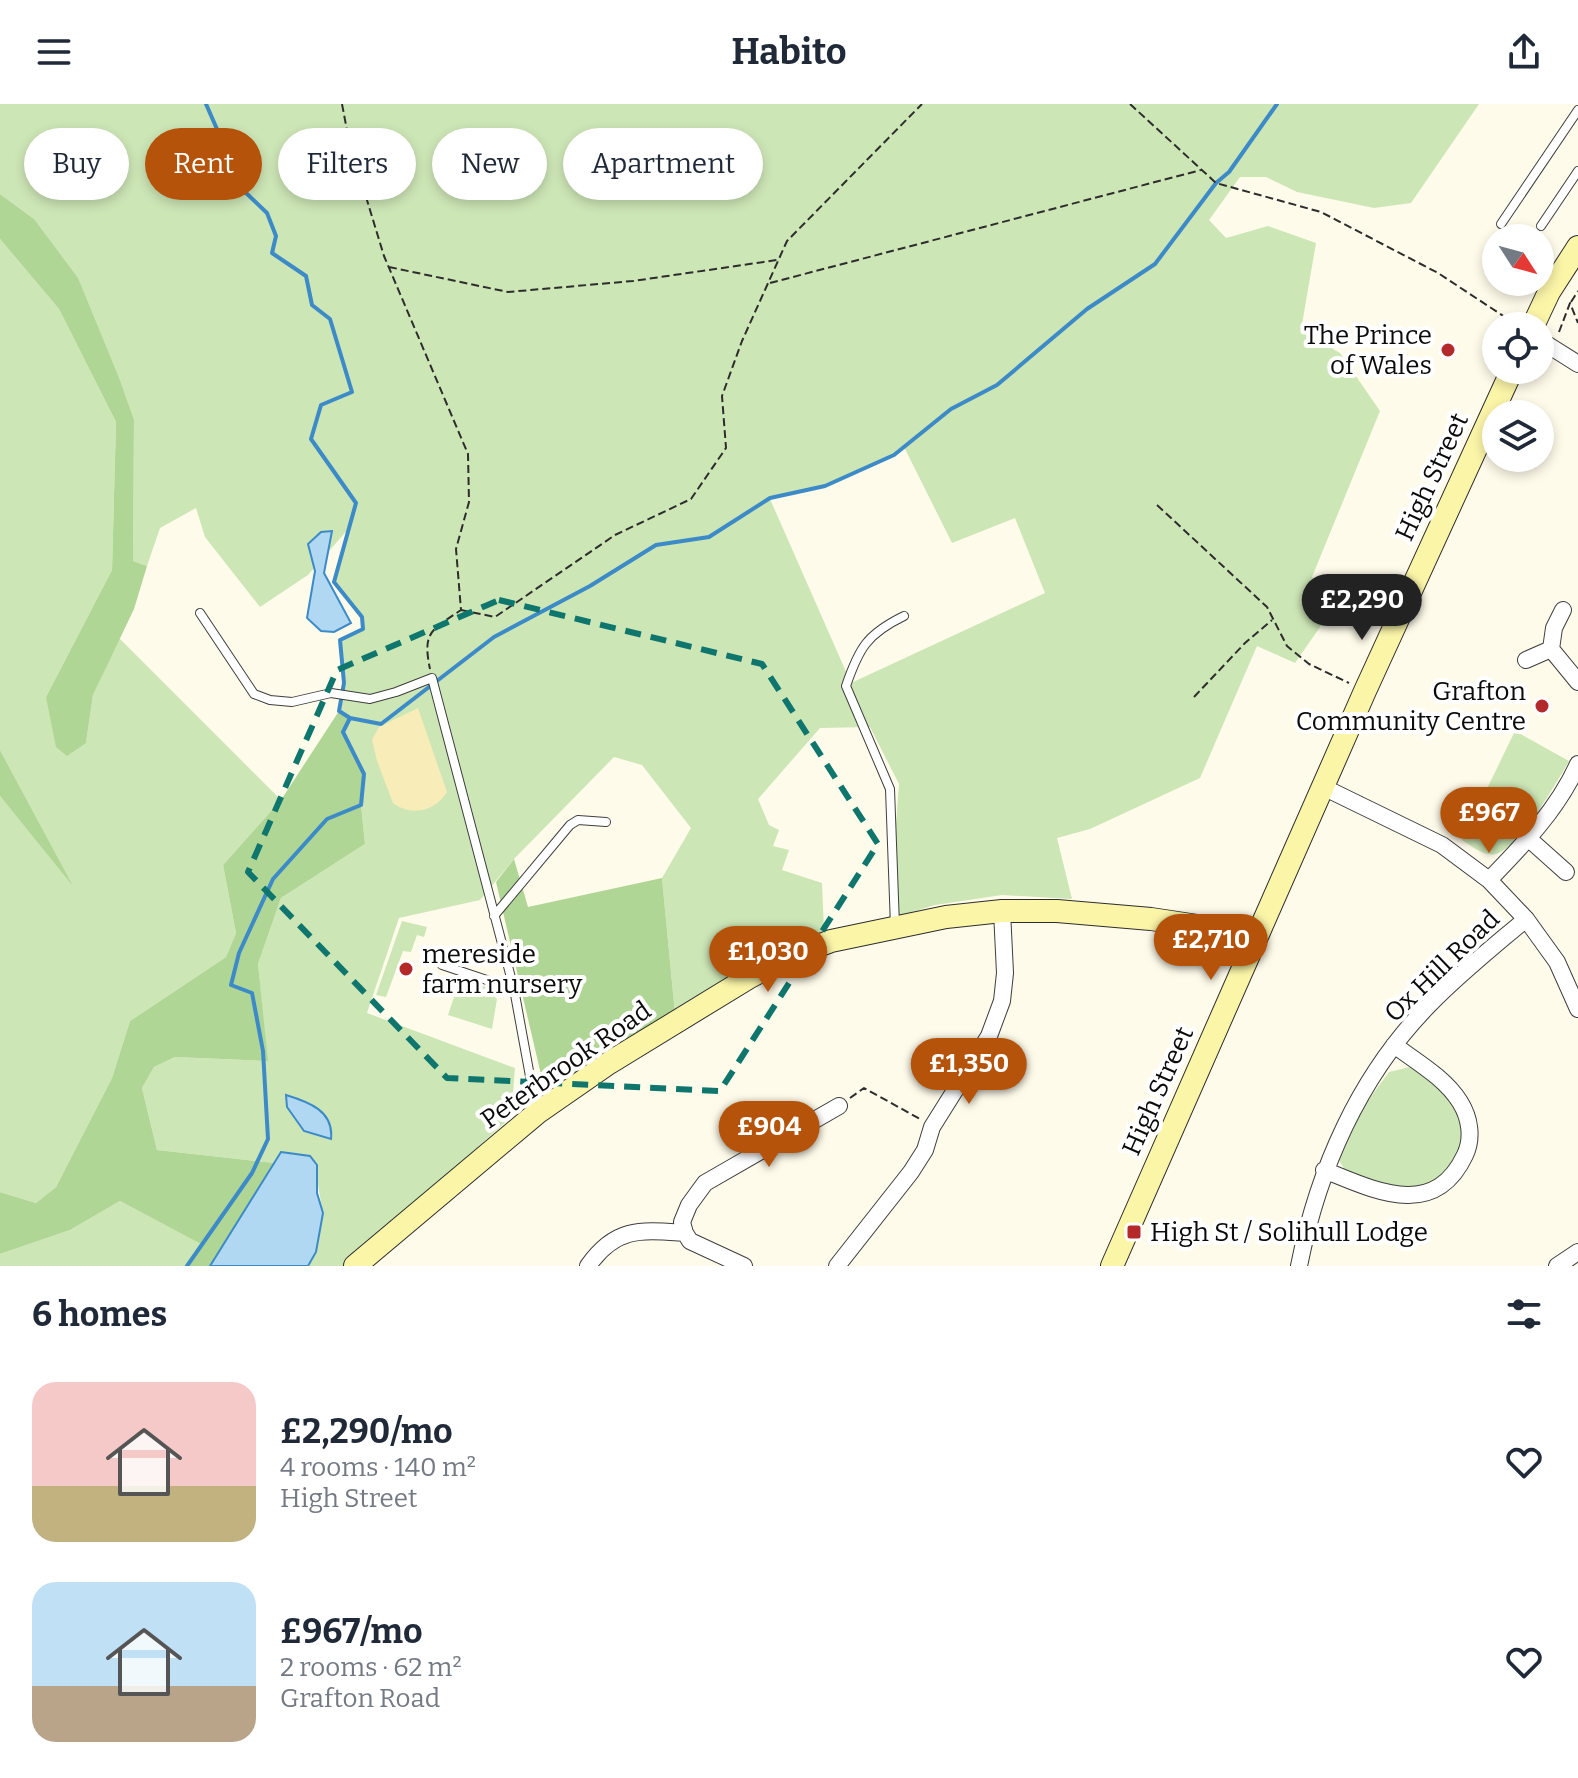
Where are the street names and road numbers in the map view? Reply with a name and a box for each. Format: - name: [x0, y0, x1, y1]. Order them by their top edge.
- street label: High Street: [1389, 408, 1475, 546]
- street label: Ox Hill Road: [1378, 903, 1506, 1029]
- street label: Peterbrook Road: [475, 995, 657, 1135]
- street label: High Street: [1116, 1021, 1200, 1160]

